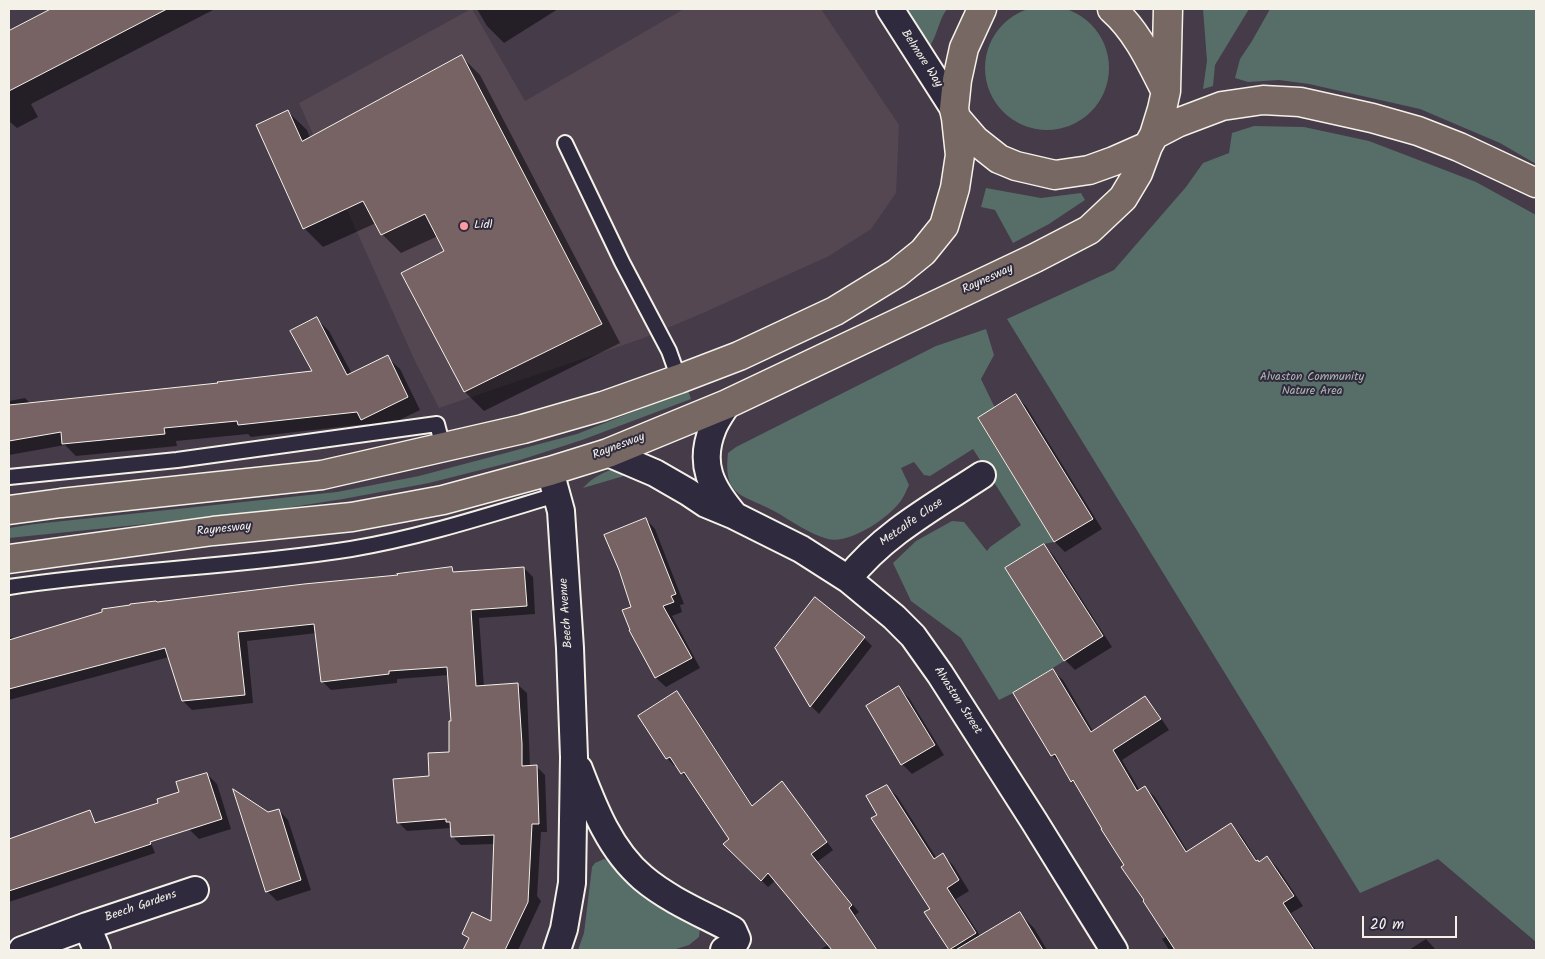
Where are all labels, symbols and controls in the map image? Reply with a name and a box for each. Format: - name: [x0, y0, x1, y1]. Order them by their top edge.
- street label: Belmore Way: [897, 27, 945, 91]
- place label: Lidl: [474, 219, 492, 233]
- marker: Lidl: [458, 220, 470, 232]
- street label: Raynesway: [960, 262, 1016, 298]
- park label: Alvaston Community Nature Area: [1260, 371, 1364, 399]
- street label: Raynesway: [591, 431, 647, 463]
- street label: Metcalfe Close: [877, 496, 947, 550]
- street label: Raynesway: [196, 520, 252, 540]
- street label: Beech Avenue: [557, 577, 577, 649]
- street label: Alvaston Street: [930, 664, 984, 738]
- street label: Beech Gardens: [103, 888, 179, 926]
- scale bar: [1365, 906, 1460, 938]
- text: 20 m: [1370, 913, 1404, 937]

